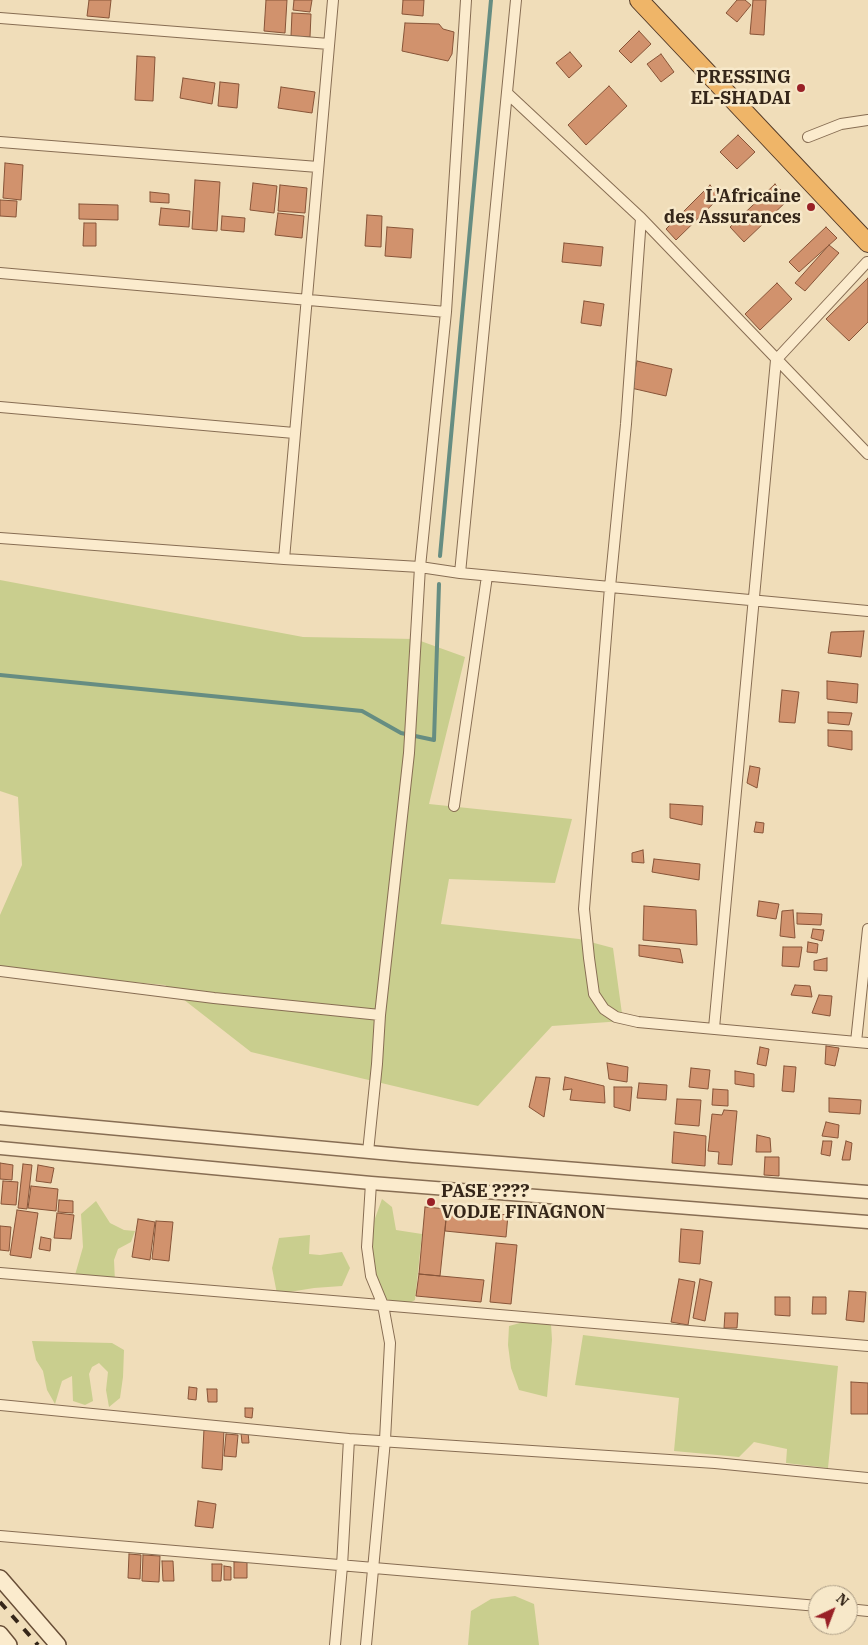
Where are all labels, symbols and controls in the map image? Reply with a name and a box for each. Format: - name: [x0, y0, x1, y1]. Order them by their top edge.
- place label: PRESSING EL-SHADAI: [690, 67, 791, 110]
- marker: PRESSING EL-SHADAI: [795, 82, 807, 94]
- place label: L'Africaine des Assurances: [664, 186, 801, 228]
- marker: L'Africaine des Assurances: [805, 201, 817, 213]
- place label: PASE ???? VODJE FINAGNON: [441, 1181, 606, 1224]
- marker: PASE ???? VODJE FINAGNON: [425, 1196, 437, 1208]
- north arrow: [808, 1585, 858, 1635]
- text: N: [832, 1589, 853, 1610]

